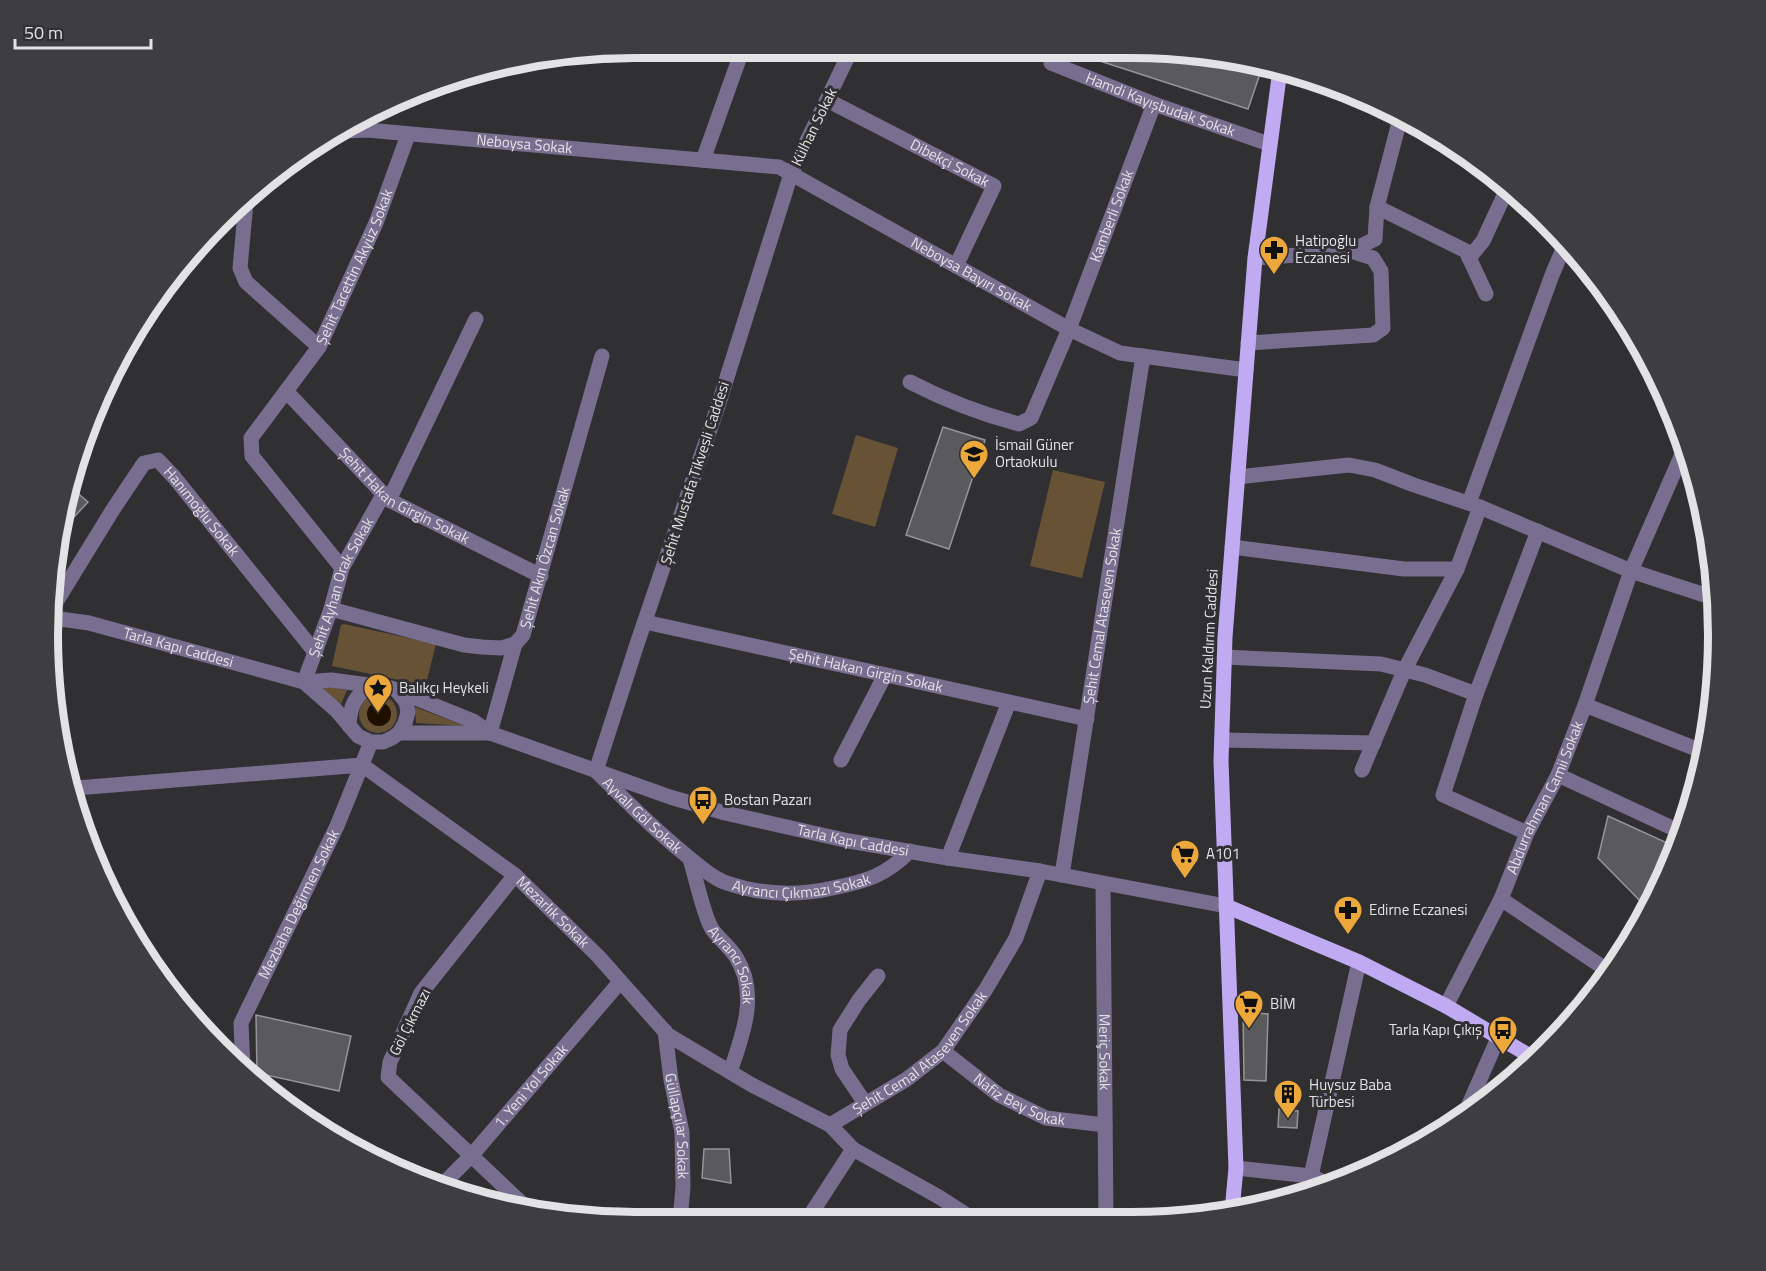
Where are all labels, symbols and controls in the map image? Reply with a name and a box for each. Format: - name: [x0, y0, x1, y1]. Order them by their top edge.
- scale bar: [15, 12, 152, 50]
- text: 50 m: [24, 19, 63, 46]
- street label: Hamdi Kayışbudak Sokak: [1082, 66, 1238, 142]
- street label: Külhan Sokak: [785, 84, 842, 170]
- street label: Neboysa Sokak: [475, 128, 573, 159]
- street label: Dibekçi Sokak: [906, 133, 994, 193]
- street label: Kamberli Sokak: [1083, 166, 1139, 265]
- street label: Şehit Tacettin Akyüz Sokak: [310, 186, 398, 348]
- place label: Hatipoğlu Eczanesi: [1295, 229, 1356, 269]
- street label: Neboysa Bayırı Sokak: [907, 231, 1036, 317]
- pharmacy icon: Hatipoğlu Eczanesi: [1258, 234, 1290, 276]
- street label: Şehit Mustafa Tikveşli Caddesi: [654, 378, 735, 567]
- place label: İsmail Güner Ortaokulu: [995, 433, 1074, 473]
- school or university icon: İsmail Güner Ortaokulu: [958, 438, 990, 480]
- street label: Şehit Hakan Girgin Sokak: [334, 442, 474, 549]
- street label: Hanımoğlu Sokak: [158, 461, 245, 561]
- street label: Şehit Akın Özcan Sokak: [513, 484, 575, 631]
- street label: Şehit Ayhan Orak Sokak: [302, 513, 379, 660]
- street label: Şehit Cemal Ataseven Sokak: [1077, 526, 1127, 706]
- street label: Uzun Kaldırım Caddesi: [1193, 568, 1224, 710]
- street label: Tarla Kapı Caddesi: [121, 621, 236, 673]
- street label: Şehit Hakan Girgin Sokak: [787, 642, 945, 698]
- place icon: Balıkçı Heykeli: [362, 672, 394, 714]
- place label: Balıkçı Heykeli: [399, 676, 489, 699]
- street label: Abdurrahman Camii Sokak: [1500, 717, 1589, 877]
- street label: Ayvalı Göl Sokak: [597, 772, 687, 858]
- bus stop icon: Bostan Pazarı: [687, 784, 719, 826]
- place label: Bostan Pazarı: [724, 788, 811, 811]
- street label: Tarla Kapı Caddesi: [795, 818, 911, 862]
- street label: Mezbaha Değirmen Sokak: [252, 825, 345, 983]
- supermarket icon: A101: [1169, 838, 1201, 880]
- place label: A101: [1206, 842, 1240, 865]
- street label: Ayrancı Çıkmazı Sokak: [730, 867, 874, 904]
- street label: Mezarlık Sokak: [511, 870, 595, 953]
- pharmacy icon: Edirne Eczanesi: [1332, 894, 1364, 936]
- place label: Edirne Eczanesi: [1369, 898, 1467, 921]
- street label: Ayrancı Sokak: [702, 921, 760, 1005]
- street label: Göl Çıkmazı: [383, 984, 436, 1059]
- street label: Şehit Cemal Ataseven Sokak: [848, 986, 992, 1120]
- supermarket icon: BİM: [1233, 988, 1265, 1030]
- place label: BİM: [1270, 992, 1296, 1015]
- street label: Meriç Sokak: [1093, 1014, 1117, 1090]
- bus stop icon: Tarla Kapı Çıkış: [1487, 1014, 1519, 1056]
- place label: Tarla Kapı Çıkış: [1389, 1018, 1482, 1041]
- street label: 1. Yeni Yol Sokak: [488, 1039, 573, 1133]
- street label: Nafiz Bey Sokak: [969, 1067, 1066, 1131]
- street label: Güllapçılar Sokak: [659, 1072, 695, 1179]
- place label: Huysuz Baba Türbesi: [1309, 1073, 1392, 1113]
- building icon: Huysuz Baba Türbesi: [1272, 1078, 1304, 1120]

